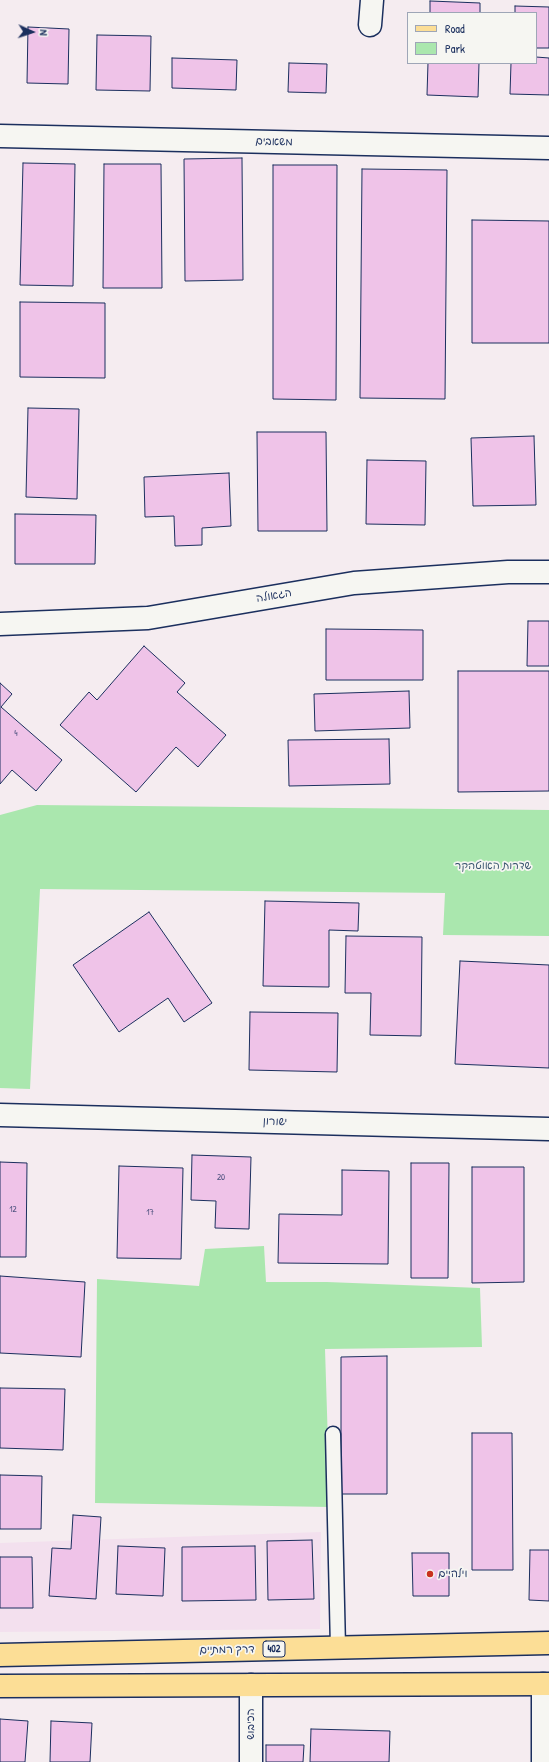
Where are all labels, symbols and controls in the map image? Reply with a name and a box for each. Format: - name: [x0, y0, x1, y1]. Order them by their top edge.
- north arrow: [12, 12, 52, 52]
- legend: [407, 12, 537, 64]
- text: Road: [445, 20, 465, 37]
- text: N: [37, 29, 51, 36]
- text: Park: [445, 40, 465, 57]
- street label: משאבים: [255, 135, 293, 149]
- street label: הגאולה: [255, 586, 293, 606]
- house number: 4: [14, 729, 18, 739]
- park label: שדרות האוטהקר: [455, 859, 531, 873]
- street label: ישורון: [263, 1115, 287, 1129]
- house number: 20: [217, 1173, 225, 1183]
- house number: 12: [9, 1205, 17, 1215]
- house number: 17: [146, 1208, 154, 1218]
- place label: וילהיים: [438, 1567, 467, 1581]
- marker: וילהיים: [425, 1569, 435, 1579]
- road number: 402: [263, 1641, 285, 1657]
- street label: דרך רמתיים: [199, 1643, 255, 1657]
- street label: הכיבוש: [244, 1708, 258, 1740]

